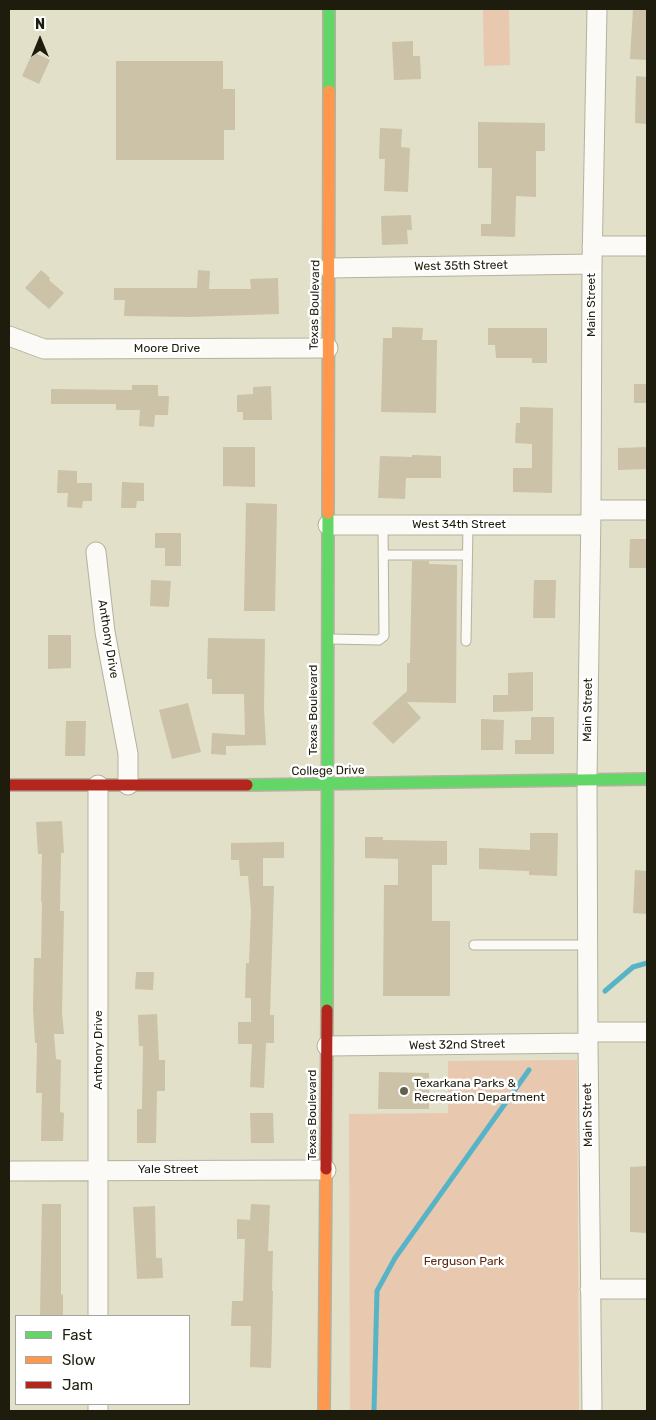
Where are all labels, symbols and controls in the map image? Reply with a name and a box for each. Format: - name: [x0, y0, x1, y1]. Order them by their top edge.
- north arrow: [15, 15, 65, 65]
- text: N: [35, 16, 45, 33]
- street label: West 35th Street: [414, 258, 508, 274]
- street label: Texas Boulevard: [307, 260, 323, 350]
- street label: Main Street: [585, 273, 599, 337]
- street label: Moore Drive: [134, 342, 200, 356]
- street label: West 34th Street: [412, 518, 506, 532]
- street label: Anthony Drive: [95, 599, 121, 679]
- street label: Texas Boulevard: [307, 665, 321, 755]
- street label: Main Street: [580, 678, 596, 742]
- street label: College Drive: [291, 763, 365, 779]
- street label: Anthony Drive: [92, 1010, 106, 1090]
- street label: West 32nd Street: [409, 1037, 505, 1053]
- street label: Texas Boulevard: [306, 1070, 320, 1160]
- place label: Texarkana Parks & Recreation Department: [414, 1077, 545, 1105]
- street label: Main Street: [580, 1083, 596, 1147]
- marker: Texarkana Parks & Recreation Department: [398, 1085, 410, 1097]
- street label: Yale Street: [138, 1163, 198, 1177]
- park label: Ferguson Park: [424, 1255, 504, 1269]
- legend: [15, 1315, 190, 1405]
- text: Fast: [62, 1326, 92, 1344]
- text: Slow: [62, 1351, 95, 1369]
- text: Jam: [62, 1376, 93, 1394]

